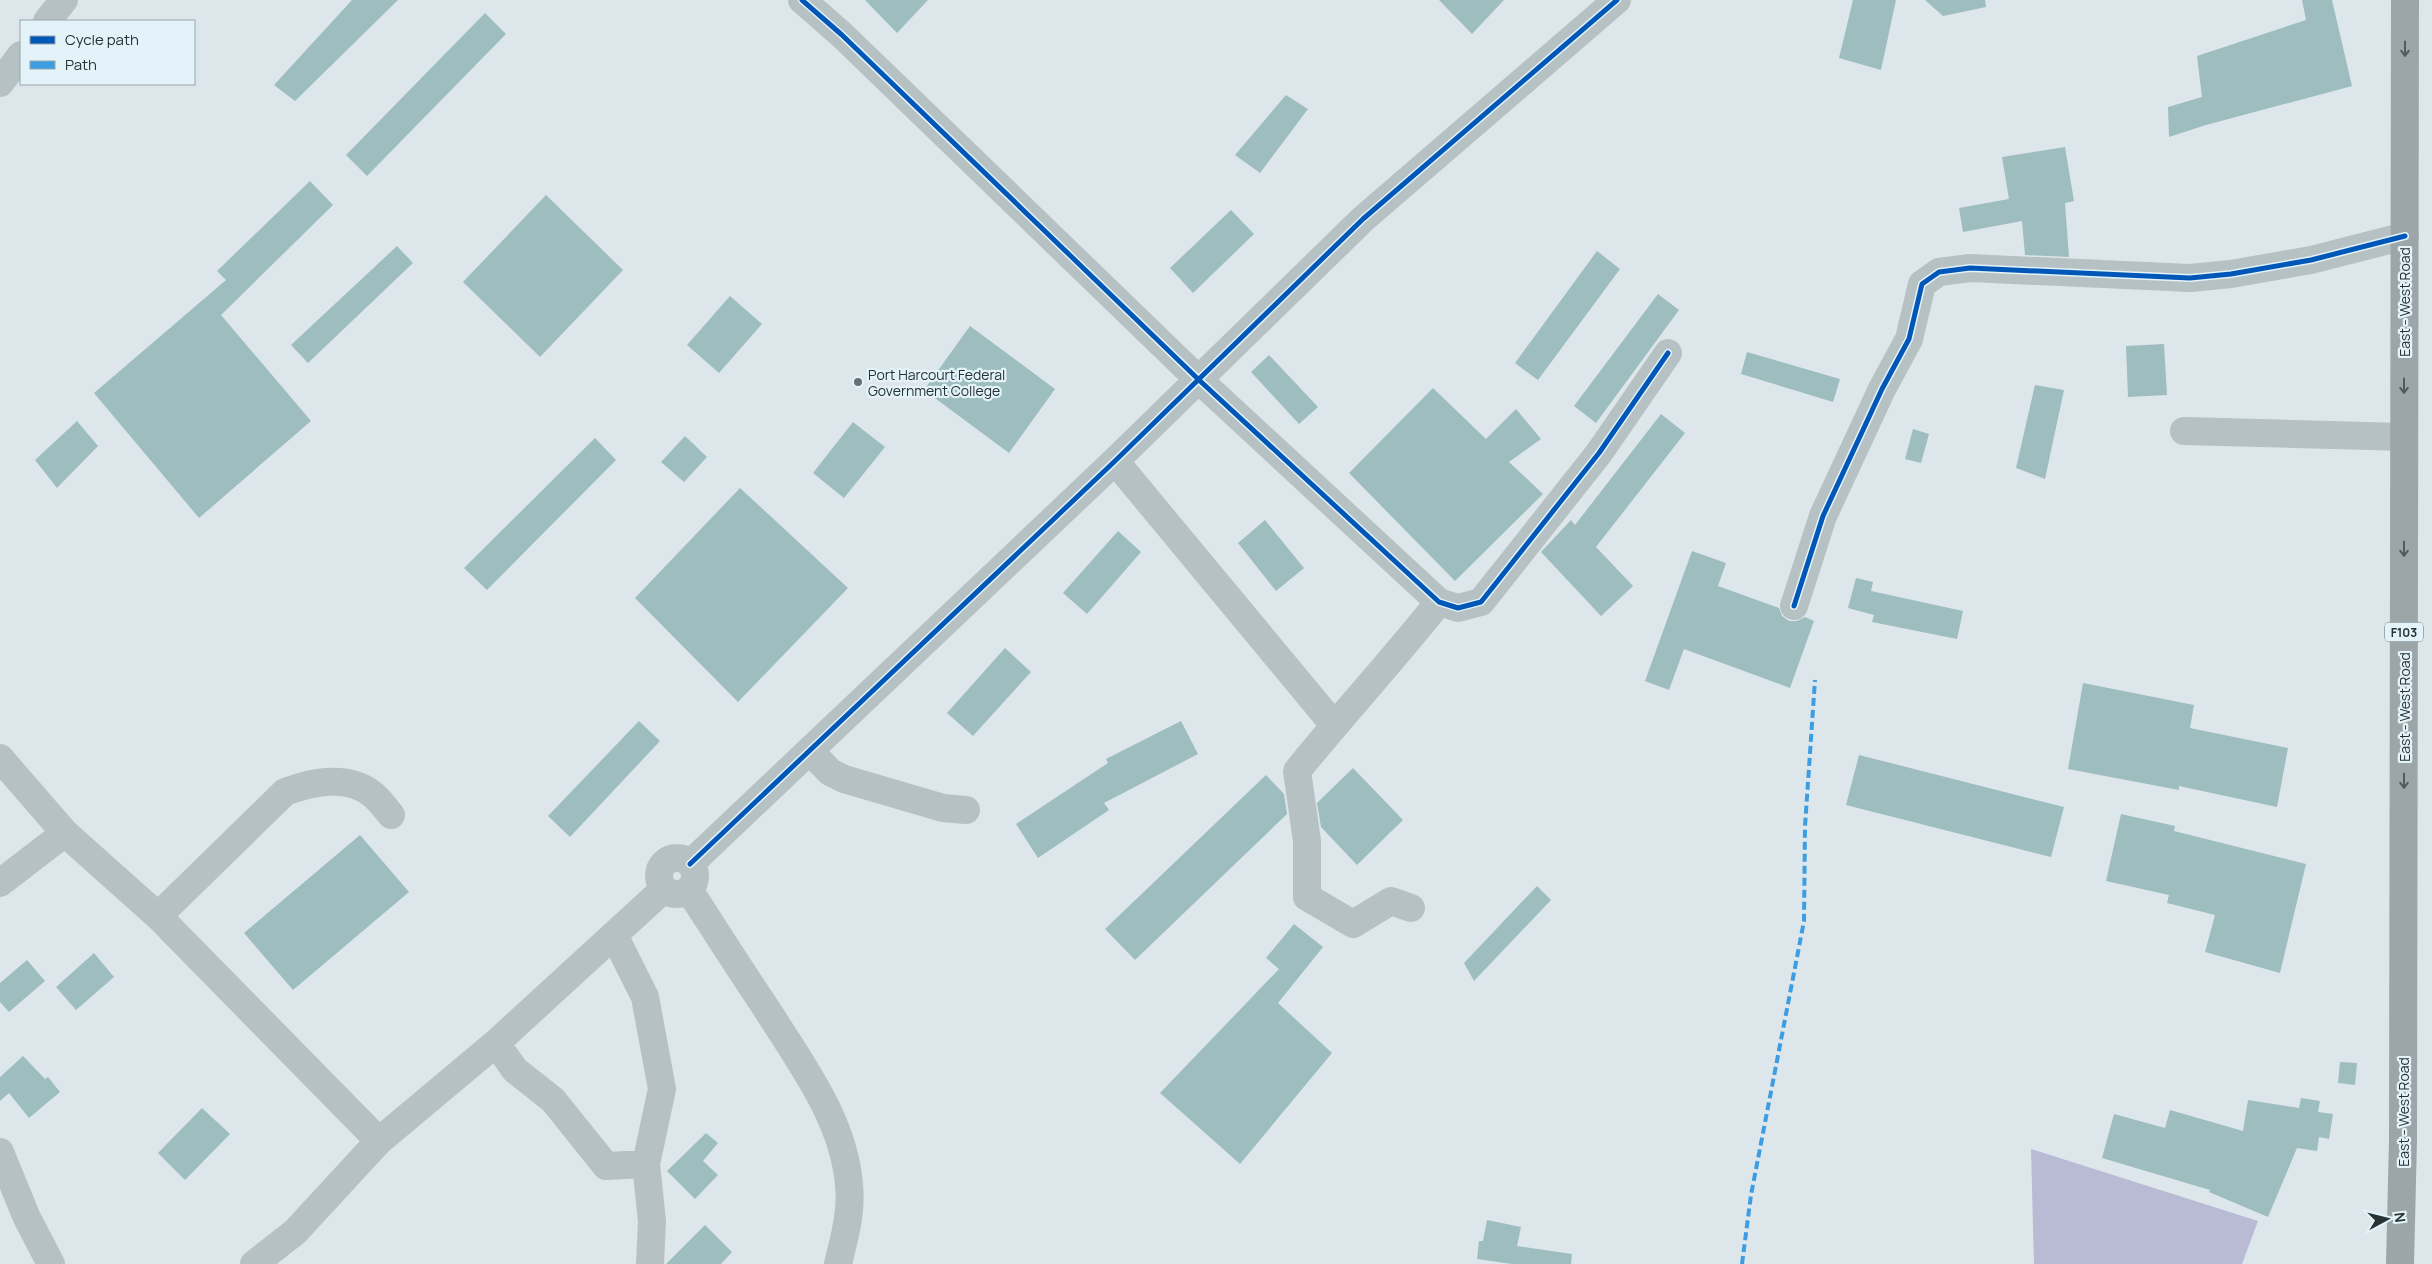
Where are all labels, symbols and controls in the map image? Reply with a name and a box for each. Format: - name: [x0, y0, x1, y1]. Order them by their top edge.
- legend: [20, 20, 195, 85]
- text: Cycle path: [65, 29, 139, 50]
- one-way arrow: [2400, 40, 2410, 56]
- text: Path: [65, 54, 97, 75]
- street label: East - West Road: [2395, 247, 2414, 357]
- place label: Port Harcourt Federal Government College: [868, 365, 1005, 400]
- marker: Port Harcourt Federal Government College: [852, 376, 864, 388]
- one-way arrow: [2399, 378, 2409, 394]
- one-way arrow: [2399, 540, 2409, 556]
- road number: F103: [2385, 622, 2423, 642]
- street label: East - West Road: [2395, 652, 2414, 762]
- one-way arrow: [2399, 772, 2409, 789]
- street label: East - West Road: [2394, 1057, 2413, 1167]
- north arrow: [2362, 1194, 2412, 1244]
- text: N: [2390, 1211, 2410, 1224]

